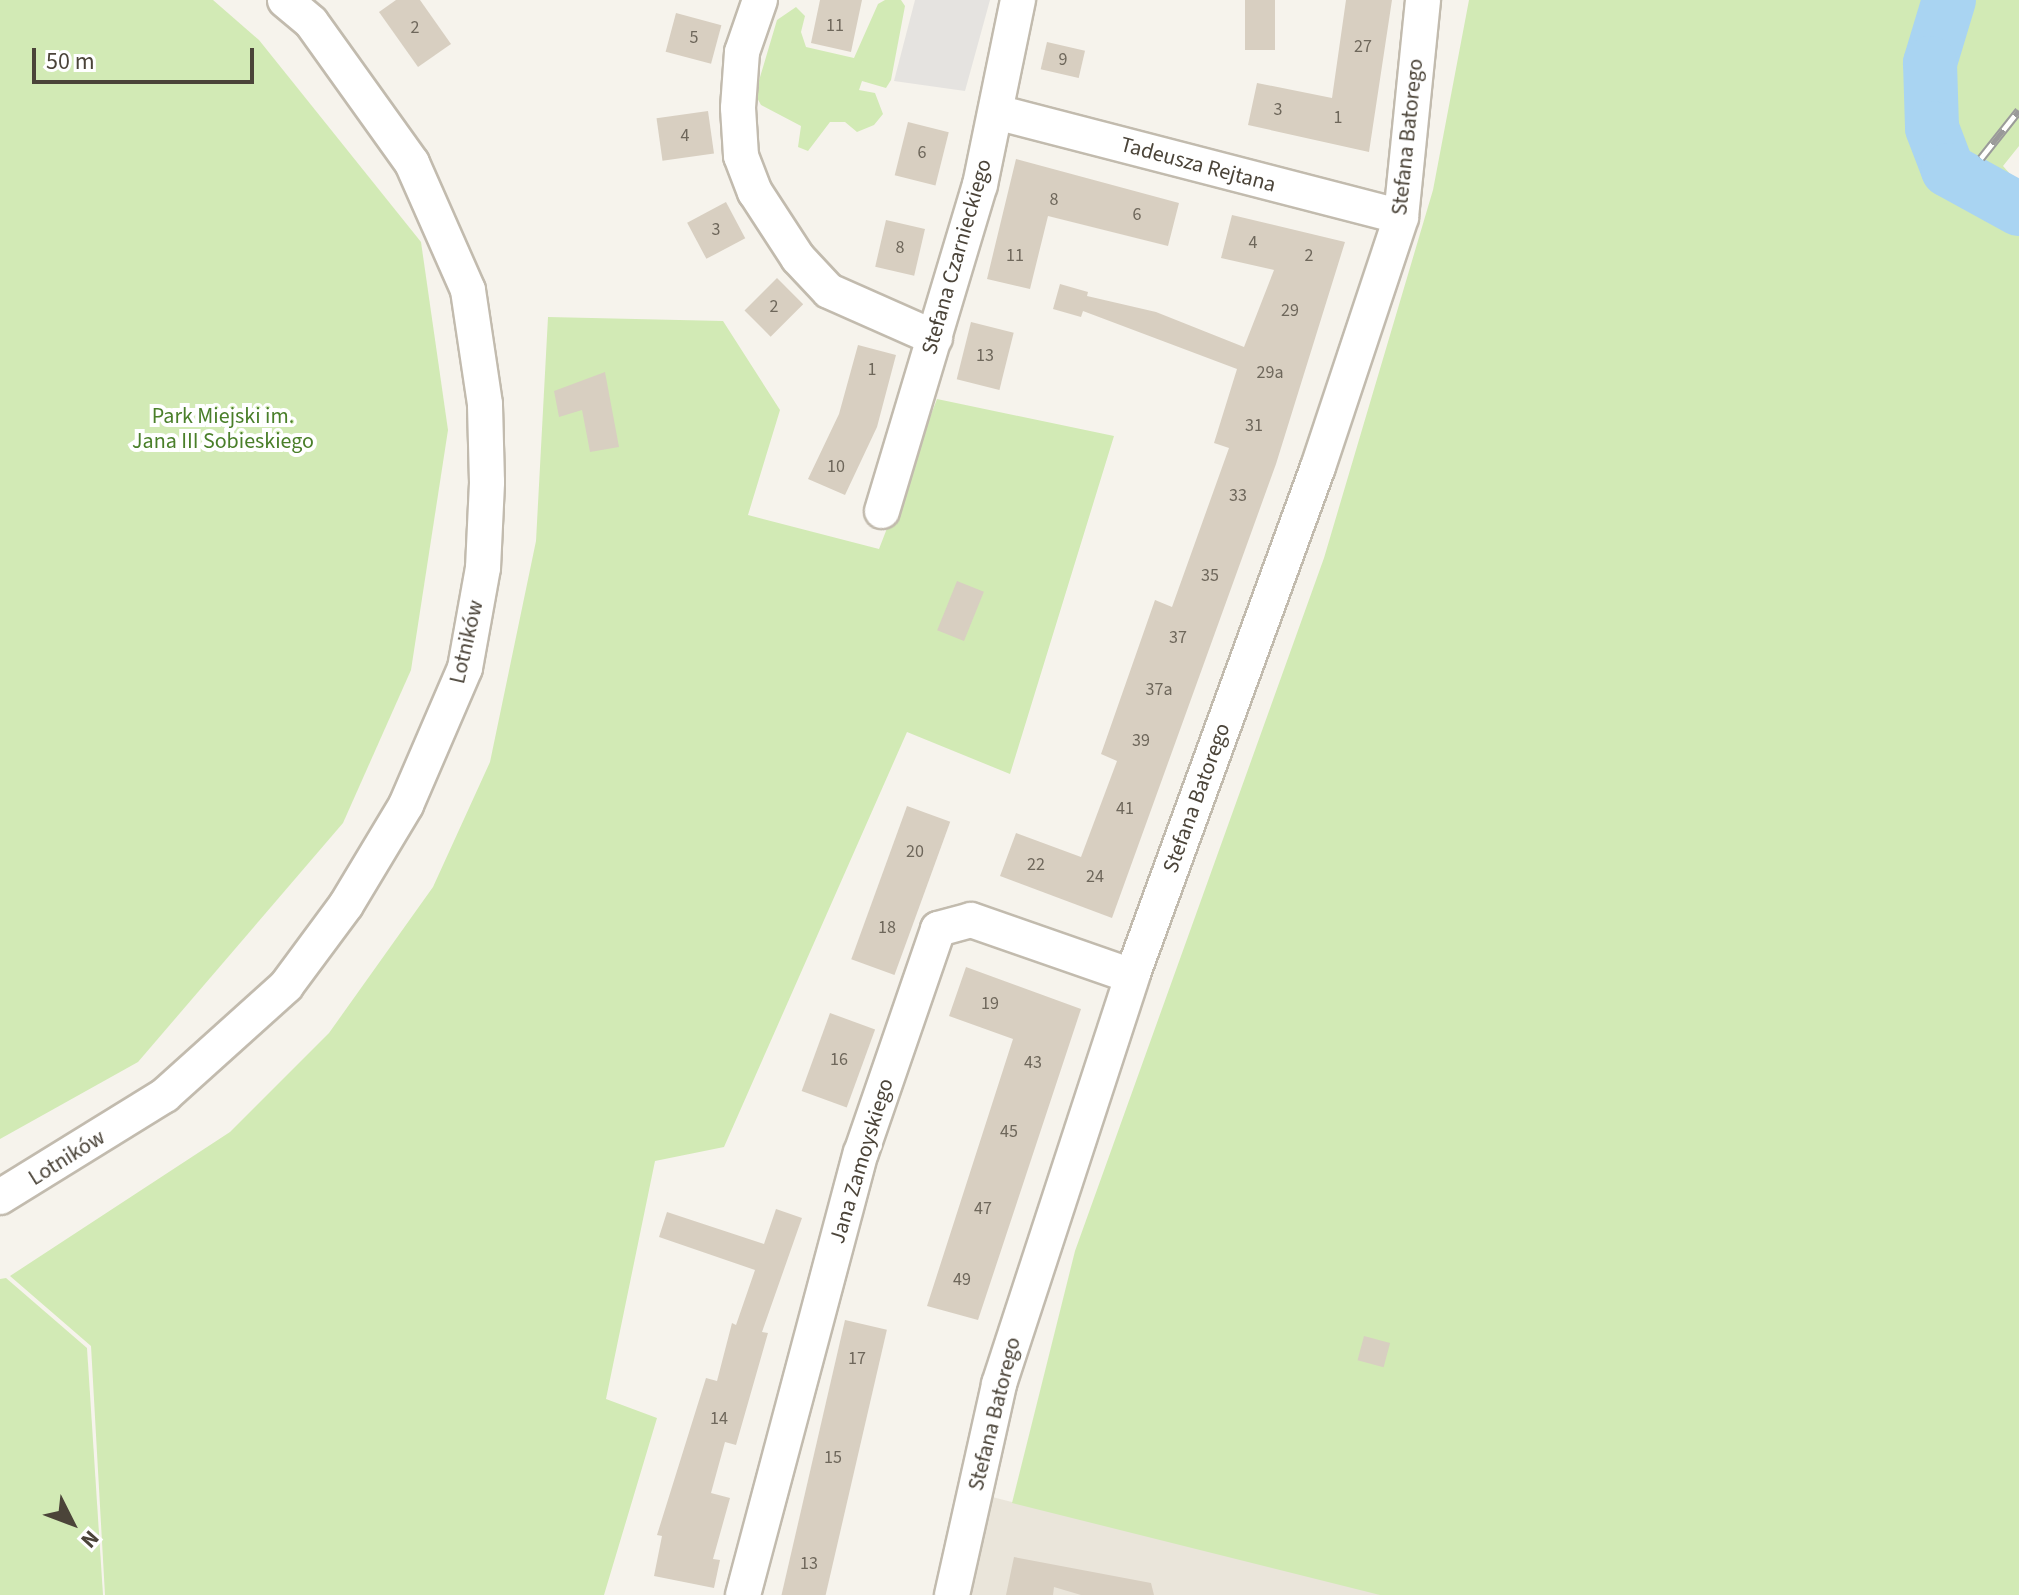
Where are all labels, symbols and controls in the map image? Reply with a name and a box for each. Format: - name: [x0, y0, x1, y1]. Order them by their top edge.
- house number: 11: [826, 15, 844, 37]
- house number: 2: [411, 17, 419, 39]
- house number: 5: [690, 27, 698, 49]
- scale bar: [36, 32, 258, 82]
- house number: 27: [1354, 36, 1372, 58]
- text: 50 m: [46, 44, 95, 79]
- house number: 9: [1059, 49, 1067, 71]
- street label: Stefana Batorego: [1387, 57, 1429, 217]
- house number: 3: [1274, 99, 1282, 121]
- house number: 1: [1334, 107, 1342, 129]
- house number: 4: [681, 125, 689, 147]
- street label: Tadeusza Rejtana: [1117, 132, 1279, 198]
- house number: 6: [918, 142, 926, 164]
- street label: Stefana Czarnieckiego: [916, 156, 998, 358]
- house number: 8: [1050, 189, 1058, 211]
- house number: 6: [1133, 204, 1141, 226]
- house number: 3: [712, 219, 720, 241]
- house number: 4: [1249, 232, 1257, 254]
- house number: 8: [896, 237, 904, 259]
- house number: 11: [1006, 245, 1024, 267]
- house number: 2: [1305, 245, 1313, 267]
- house number: 2: [770, 296, 778, 318]
- house number: 29: [1281, 300, 1299, 322]
- house number: 13: [976, 345, 994, 367]
- house number: 1: [868, 359, 876, 381]
- house number: 29a: [1257, 362, 1283, 384]
- park label: Park Miejski im. Jana III Sobieskiego: [132, 403, 314, 454]
- house number: 31: [1245, 415, 1263, 437]
- house number: 10: [827, 456, 845, 478]
- house number: 33: [1229, 485, 1247, 507]
- house number: 35: [1201, 565, 1219, 587]
- street label: Lotników: [445, 598, 489, 686]
- house number: 37: [1169, 627, 1187, 649]
- house number: 37a: [1146, 679, 1172, 701]
- street label: Stefana Batorego: [1158, 720, 1236, 876]
- house number: 39: [1132, 730, 1150, 752]
- house number: 41: [1116, 798, 1134, 820]
- house number: 20: [906, 841, 924, 863]
- house number: 22: [1027, 854, 1045, 876]
- house number: 24: [1086, 866, 1104, 888]
- house number: 18: [878, 917, 896, 939]
- house number: 19: [981, 993, 999, 1015]
- house number: 16: [830, 1049, 848, 1071]
- house number: 43: [1024, 1052, 1042, 1074]
- street label: Jana Zamoyskiego: [824, 1075, 900, 1247]
- house number: 45: [1000, 1121, 1018, 1143]
- street label: Lotników: [24, 1124, 110, 1192]
- house number: 47: [974, 1198, 992, 1220]
- house number: 49: [953, 1269, 971, 1291]
- street label: Stefana Batorego: [963, 1334, 1027, 1494]
- house number: 17: [848, 1348, 866, 1370]
- house number: 14: [710, 1408, 728, 1430]
- house number: 15: [824, 1447, 842, 1469]
- north arrow: [32, 1483, 112, 1563]
- text: N: [73, 1523, 107, 1555]
- house number: 13: [800, 1553, 818, 1575]

